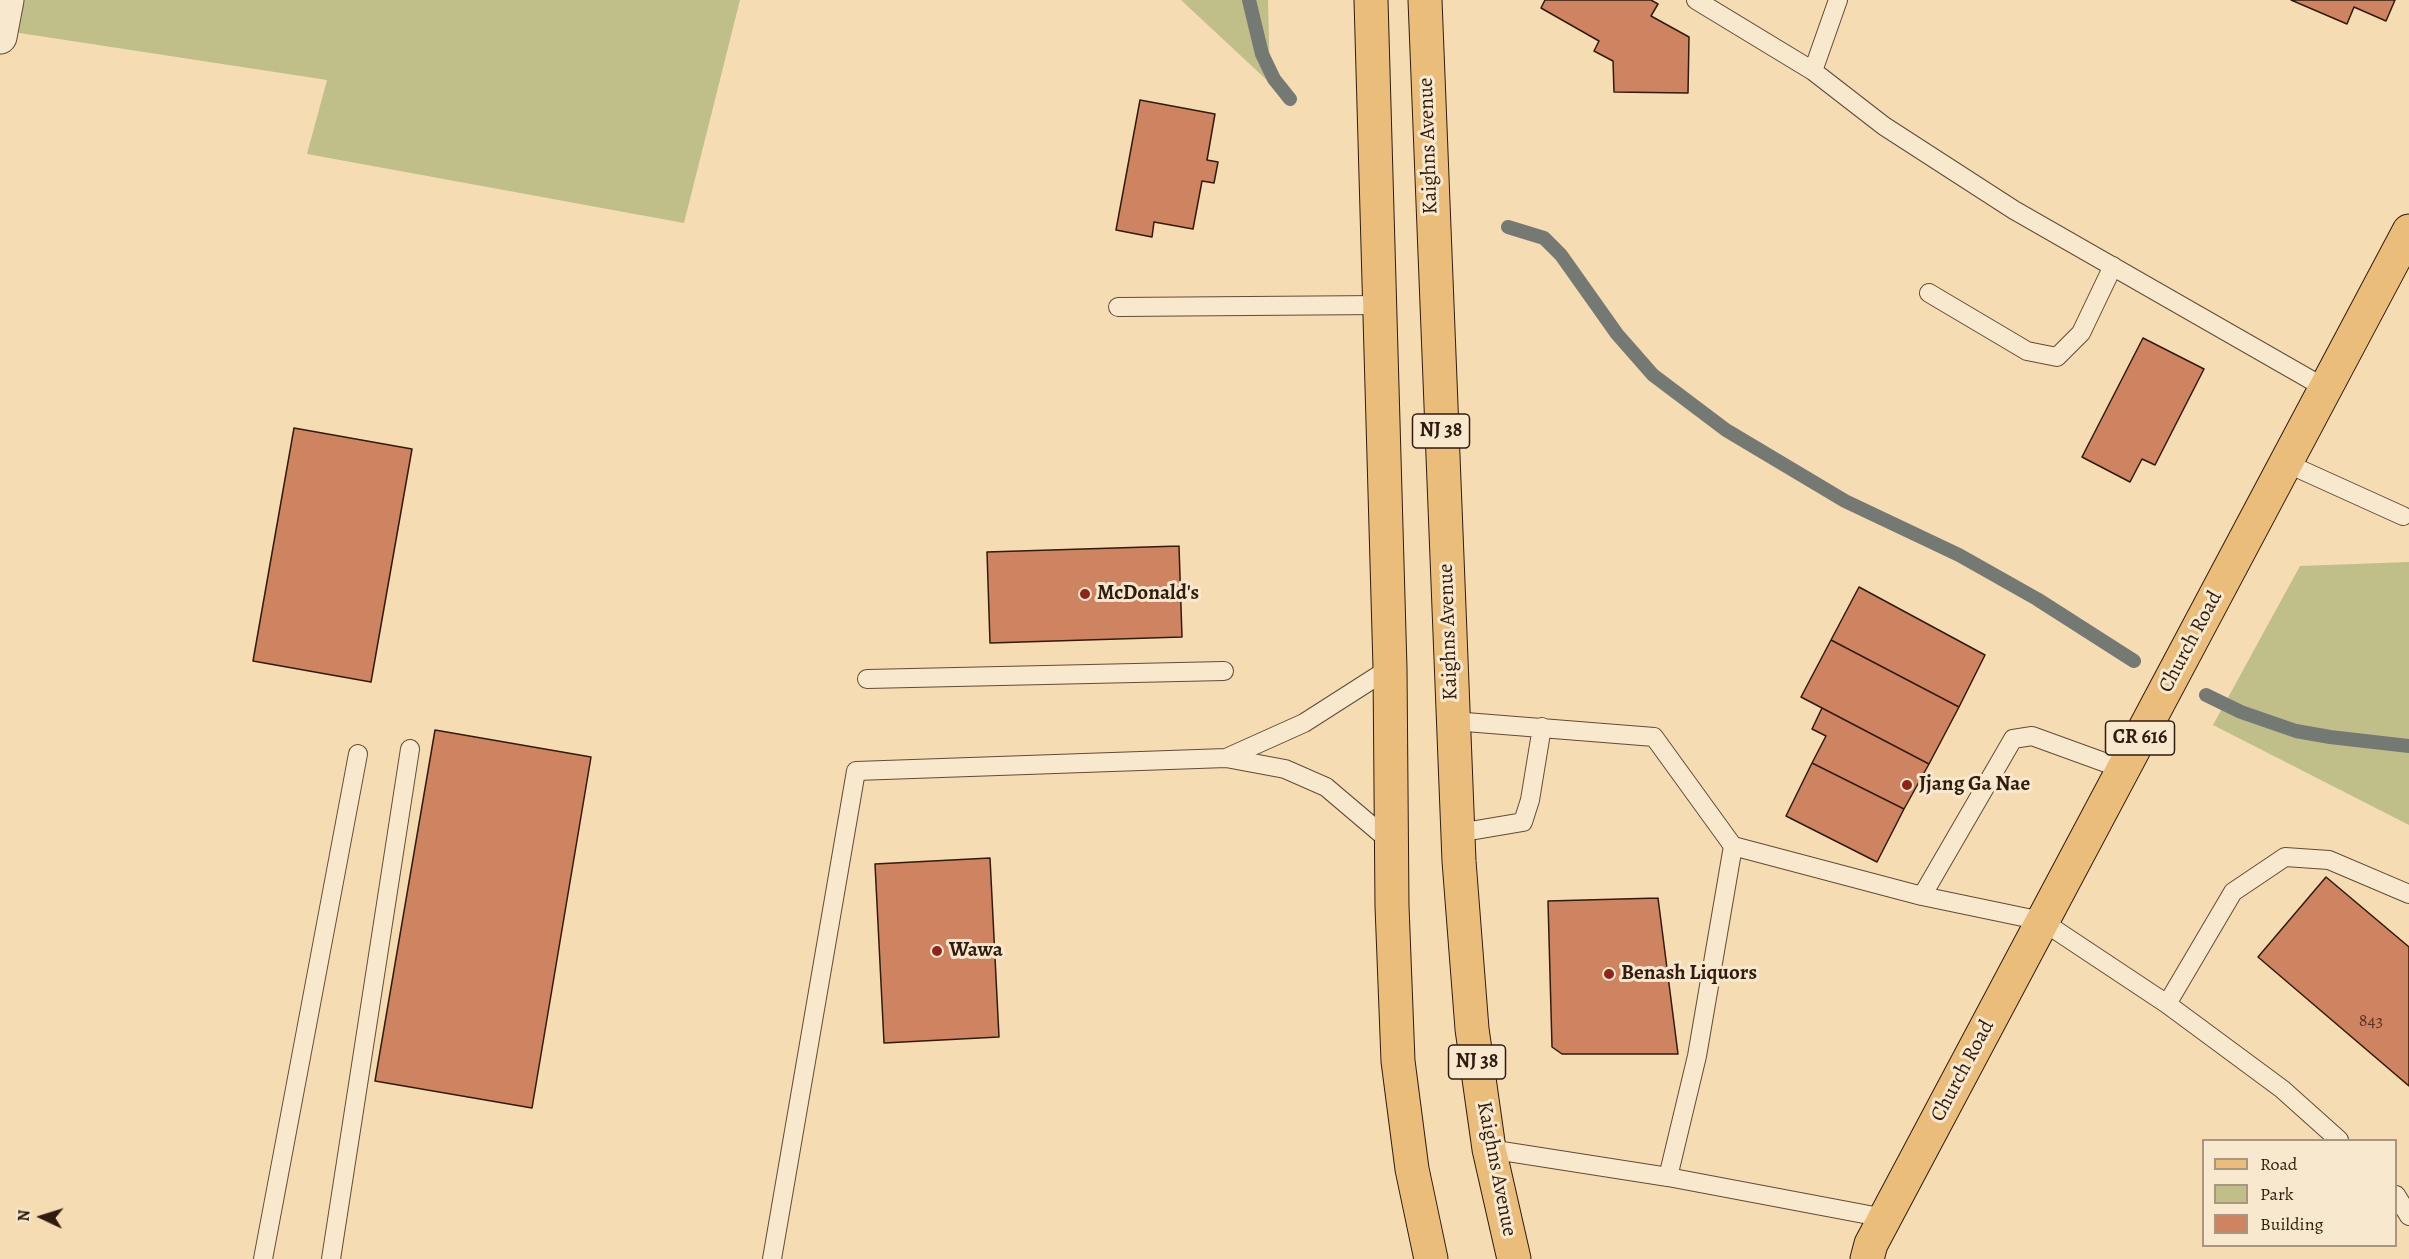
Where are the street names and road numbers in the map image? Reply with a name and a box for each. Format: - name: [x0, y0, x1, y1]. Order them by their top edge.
- street label: Kaighns Avenue: [1414, 77, 1444, 215]
- road number: NJ 38: [1412, 414, 1470, 448]
- street label: Kaighns Avenue: [1434, 563, 1464, 701]
- street label: Church Road: [2154, 587, 2228, 697]
- road number: CR 616: [2106, 721, 2174, 755]
- street label: Church Road: [1926, 1016, 2000, 1126]
- road number: NJ 38: [1448, 1045, 1506, 1079]
- street label: Kaighns Avenue: [1471, 1099, 1521, 1239]

